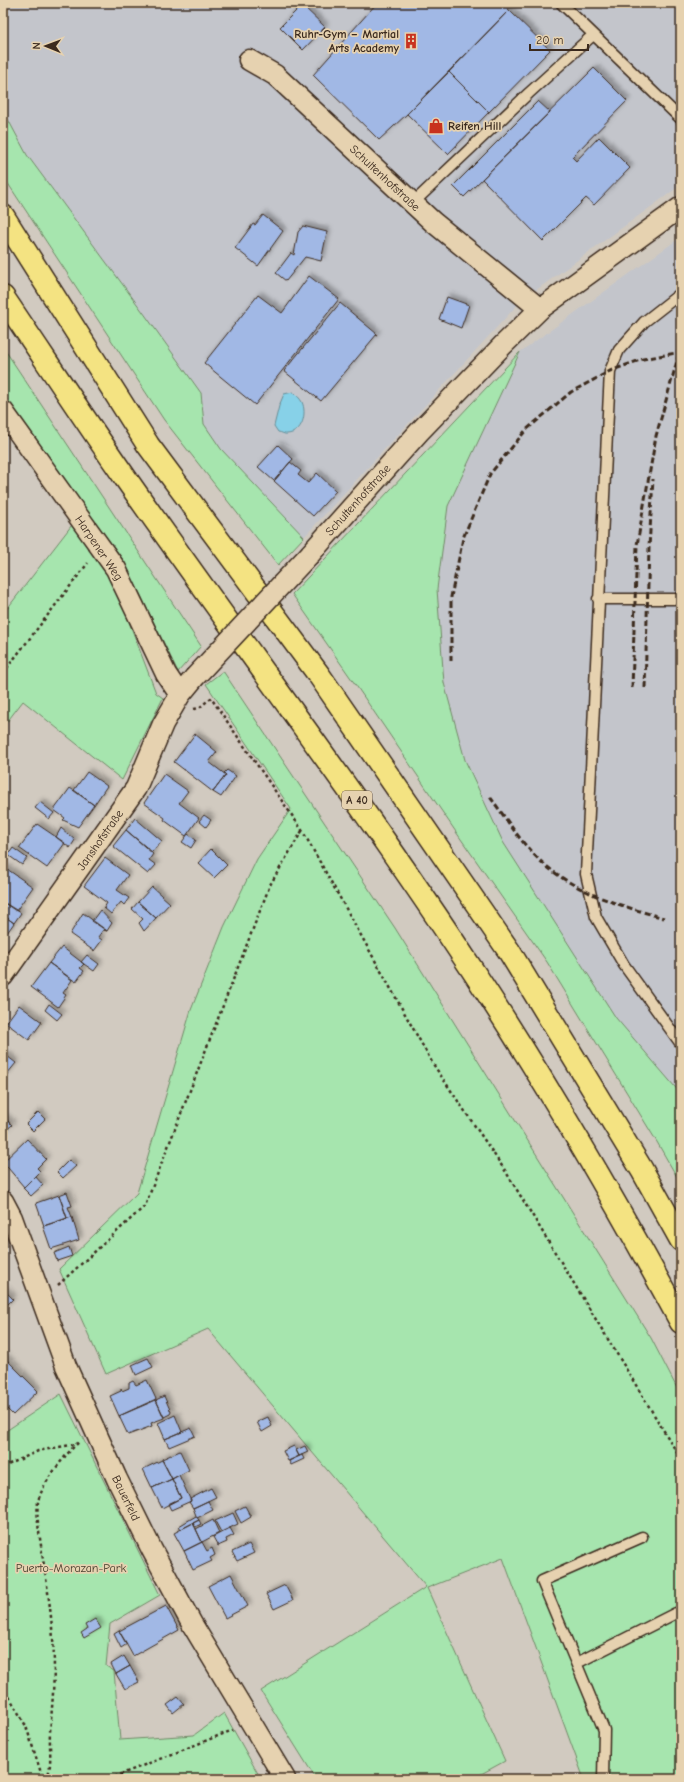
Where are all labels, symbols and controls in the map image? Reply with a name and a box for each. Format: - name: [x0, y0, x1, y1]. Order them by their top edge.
- north arrow: [26, 26, 66, 66]
- scale bar: [530, 26, 588, 52]
- place label: Ruhr-Gym – Martial Arts Academy: [294, 27, 399, 55]
- building icon: Ruhr-Gym – Martial Arts Academy: [402, 32, 420, 50]
- text: 20 m: [536, 33, 564, 47]
- text: N: [30, 42, 43, 50]
- shop icon: Reifen Hill: [427, 117, 445, 135]
- place label: Reifen Hill: [448, 119, 501, 133]
- street label: Schultenhofstraße: [347, 142, 423, 214]
- street label: Schultenhofstraße: [322, 462, 394, 538]
- street label: Harpener Weg: [72, 513, 126, 583]
- road number: A 40: [342, 791, 372, 809]
- street label: Janshofstraße: [74, 807, 126, 873]
- street label: Bauerfeld: [109, 1473, 143, 1523]
- park label: Puerto-Morazan-Park: [16, 1561, 126, 1575]

